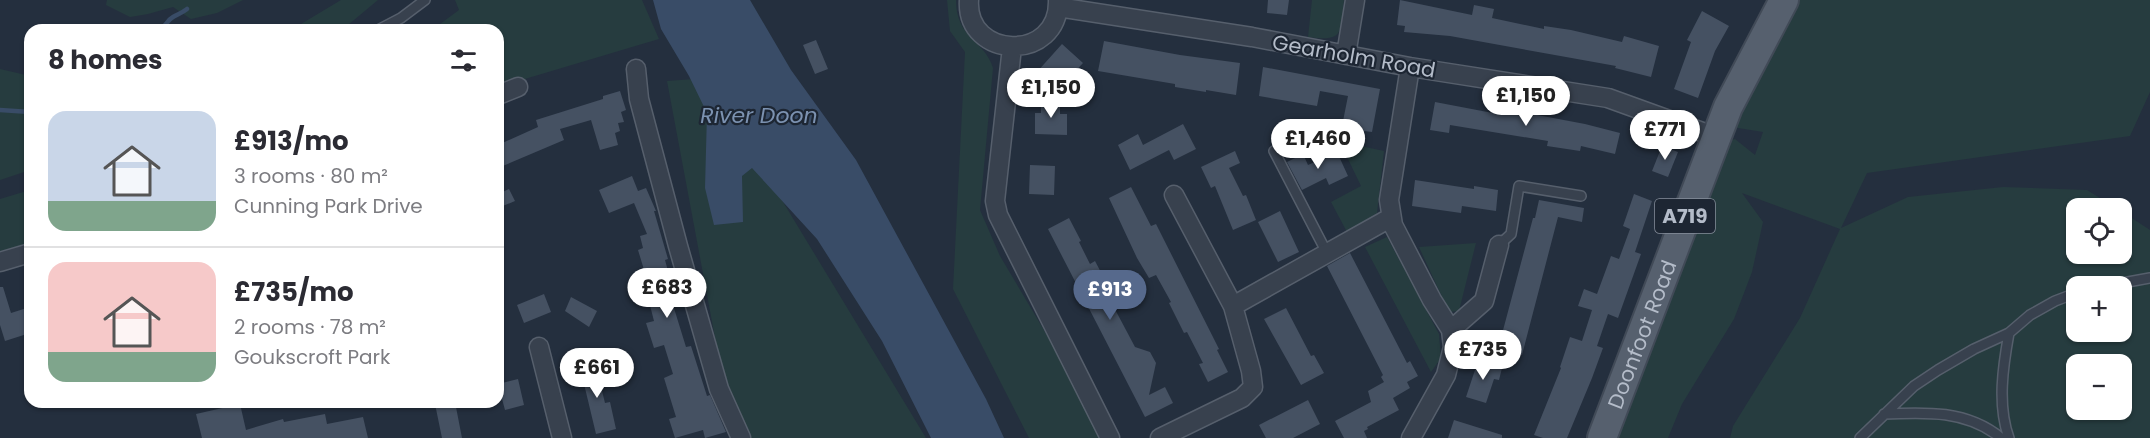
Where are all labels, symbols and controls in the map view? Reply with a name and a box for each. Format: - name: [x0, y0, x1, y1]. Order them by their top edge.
- street label: Gearholm Road: [1270, 27, 1438, 85]
- text: 8 homes: [48, 42, 163, 78]
- icon: filters: [447, 44, 480, 77]
- pin: £1,150: [1002, 68, 1100, 119]
- text: £1,150: [1021, 73, 1081, 101]
- pin: £1,150: [1477, 76, 1575, 127]
- text: £1,150: [1496, 81, 1556, 109]
- water label: River Doon: [700, 100, 818, 131]
- pin: £771: [1629, 110, 1701, 161]
- text: £771: [1644, 115, 1686, 143]
- pin: £1,460: [1269, 119, 1367, 170]
- text: £913/mo: [234, 123, 349, 159]
- text: £1,460: [1285, 124, 1351, 152]
- icon: home: [96, 135, 168, 207]
- text: 3 rooms · 80 m²: [234, 162, 388, 190]
- text: Cunning Park Drive: [234, 192, 423, 220]
- map controls: [2066, 198, 2132, 420]
- button: locate: [2066, 198, 2132, 264]
- road number: A719: [1655, 199, 1715, 233]
- street label: Doonfoot Road: [1600, 256, 1683, 413]
- pin: £683: [631, 268, 703, 319]
- pin: £913: [1074, 270, 1146, 321]
- text: £683: [641, 273, 693, 301]
- text: £735/mo: [234, 274, 354, 310]
- text: £913: [1087, 275, 1133, 303]
- button: +: [2066, 276, 2132, 342]
- icon: home: [96, 286, 168, 358]
- text: 2 rooms · 78 m²: [234, 313, 386, 341]
- pin: £735: [1447, 330, 1519, 381]
- text: £735: [1458, 335, 1508, 363]
- text: Goukscroft Park: [234, 343, 390, 371]
- pin: £661: [561, 348, 633, 399]
- text: £661: [574, 353, 620, 381]
- button: −: [2066, 354, 2132, 420]

